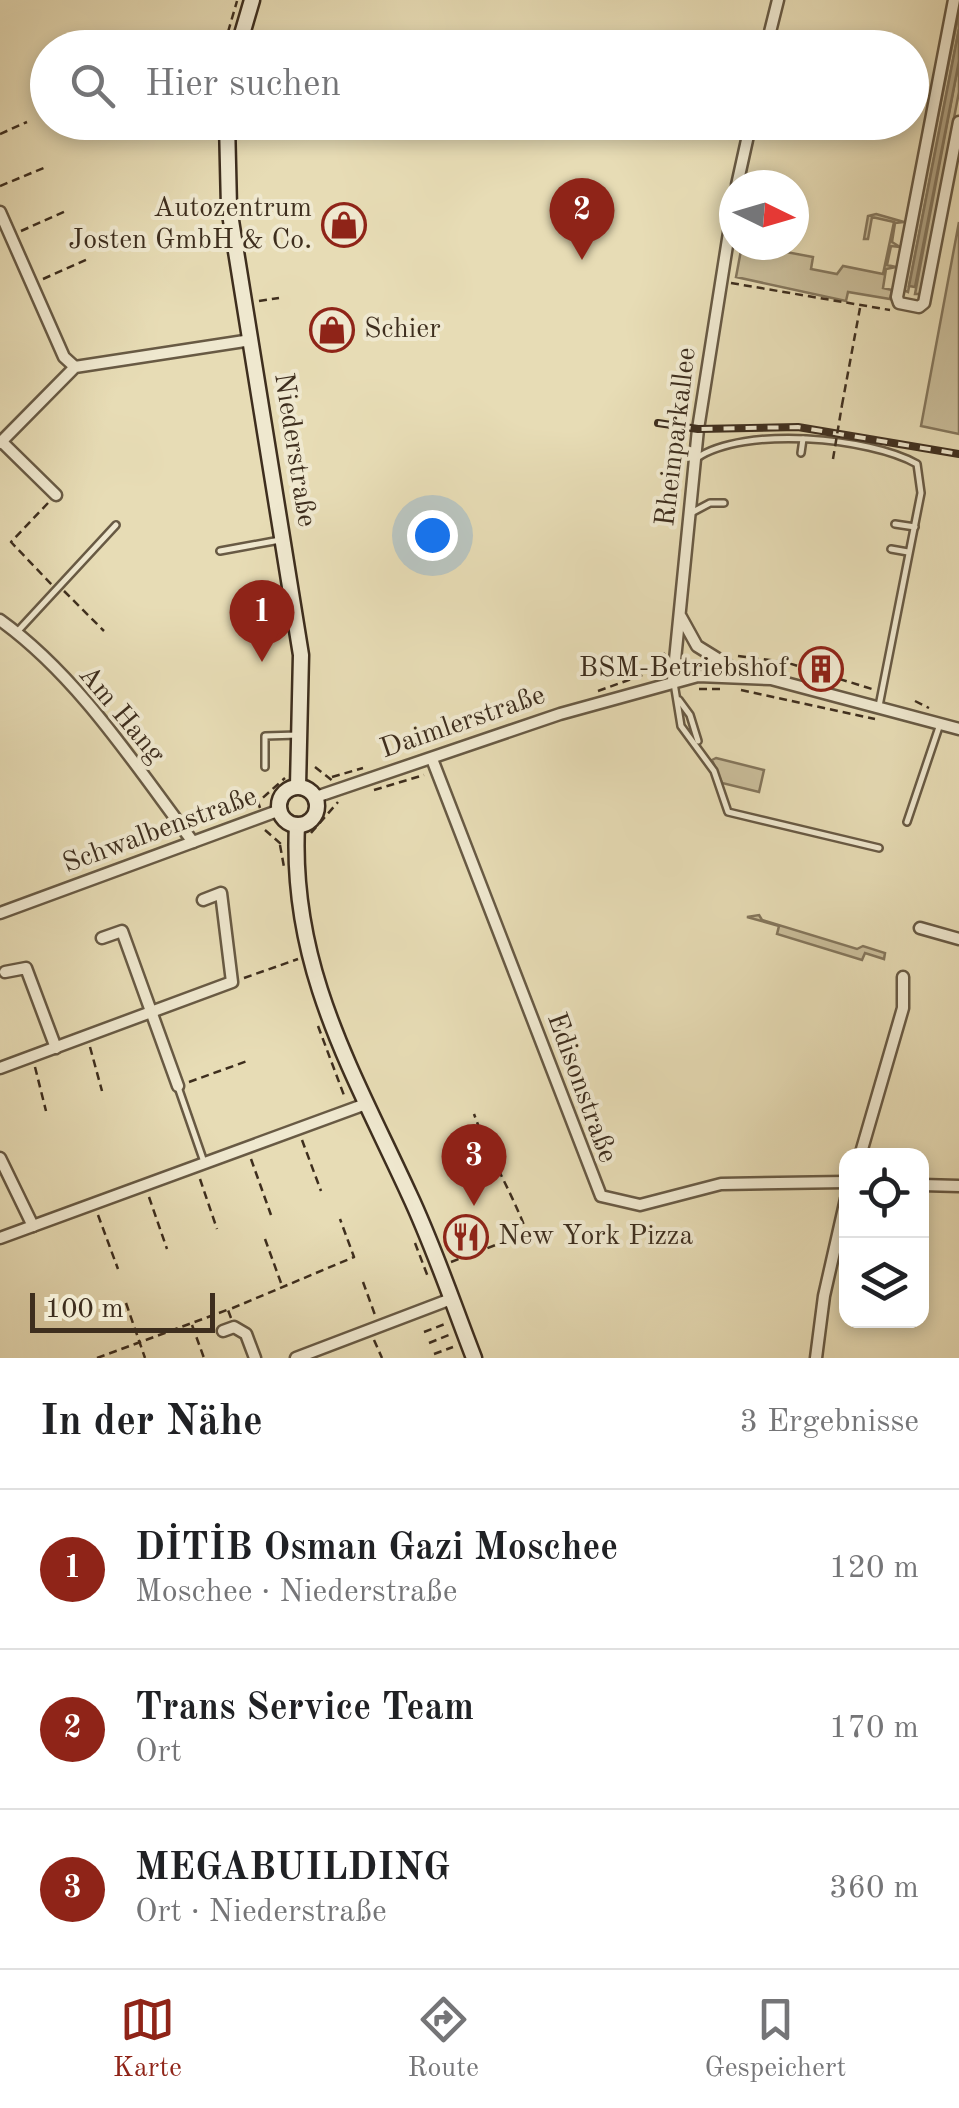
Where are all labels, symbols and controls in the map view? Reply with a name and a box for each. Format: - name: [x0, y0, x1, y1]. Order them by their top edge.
- search box: [30, 30, 929, 140]
- icon: search: [65, 58, 120, 113]
- text: Hier suchen: [145, 66, 341, 104]
- north arrow: [719, 170, 809, 260]
- pin: 2: [550, 178, 614, 260]
- place label: Autozentrum Josten GmbH & Co.: [68, 195, 312, 255]
- shop icon: Autozentrum Josten GmbH & Co.: [321, 202, 367, 248]
- shop icon: Schier: [309, 307, 355, 353]
- place label: Schier: [364, 316, 441, 344]
- street label: Rheinparkallee: [652, 346, 702, 528]
- street label: Niederstraße: [268, 371, 320, 529]
- your location: [407, 510, 458, 561]
- pin: 1: [230, 580, 294, 662]
- building icon: BSM-Betriebshof: [798, 646, 844, 692]
- place label: BSM-Betriebshof: [579, 655, 790, 683]
- street label: Am Hang: [72, 661, 170, 769]
- street label: Daimlerstraße: [377, 682, 549, 764]
- street label: Schwalbenstraße: [59, 783, 261, 879]
- street label: Edisonstraße: [541, 1009, 621, 1167]
- pin: 3: [442, 1124, 506, 1206]
- map controls: [839, 1148, 929, 1328]
- button: locate: [839, 1148, 929, 1238]
- restaurant icon: New York Pizza: [443, 1214, 489, 1260]
- place label: New York Pizza: [498, 1223, 693, 1251]
- button: layers: [839, 1238, 929, 1328]
- scale bar: [30, 1288, 215, 1332]
- text: 100 m: [45, 1296, 124, 1324]
- text: In der Nähe: [40, 1402, 263, 1444]
- text: 3 Ergebnisse: [739, 1407, 919, 1439]
- text: DİTİB Osman Gazi Moschee: [135, 1530, 618, 1568]
- text: 1: [63, 1553, 82, 1585]
- text: 120 m: [829, 1553, 919, 1585]
- text: Moschee · Niederstraße: [135, 1577, 457, 1609]
- text: Trans Service Team: [135, 1690, 474, 1728]
- text: 2: [63, 1713, 82, 1745]
- text: 170 m: [829, 1713, 919, 1745]
- text: Ort: [135, 1737, 182, 1769]
- text: MEGABUILDING: [135, 1850, 450, 1888]
- text: 3: [63, 1873, 82, 1905]
- text: 360 m: [829, 1873, 919, 1905]
- text: Ort · Niederstraße: [135, 1897, 387, 1929]
- tab: Karte: [113, 1992, 182, 2087]
- tab: Route: [407, 1992, 479, 2087]
- tab: Gespeichert: [705, 1992, 846, 2087]

